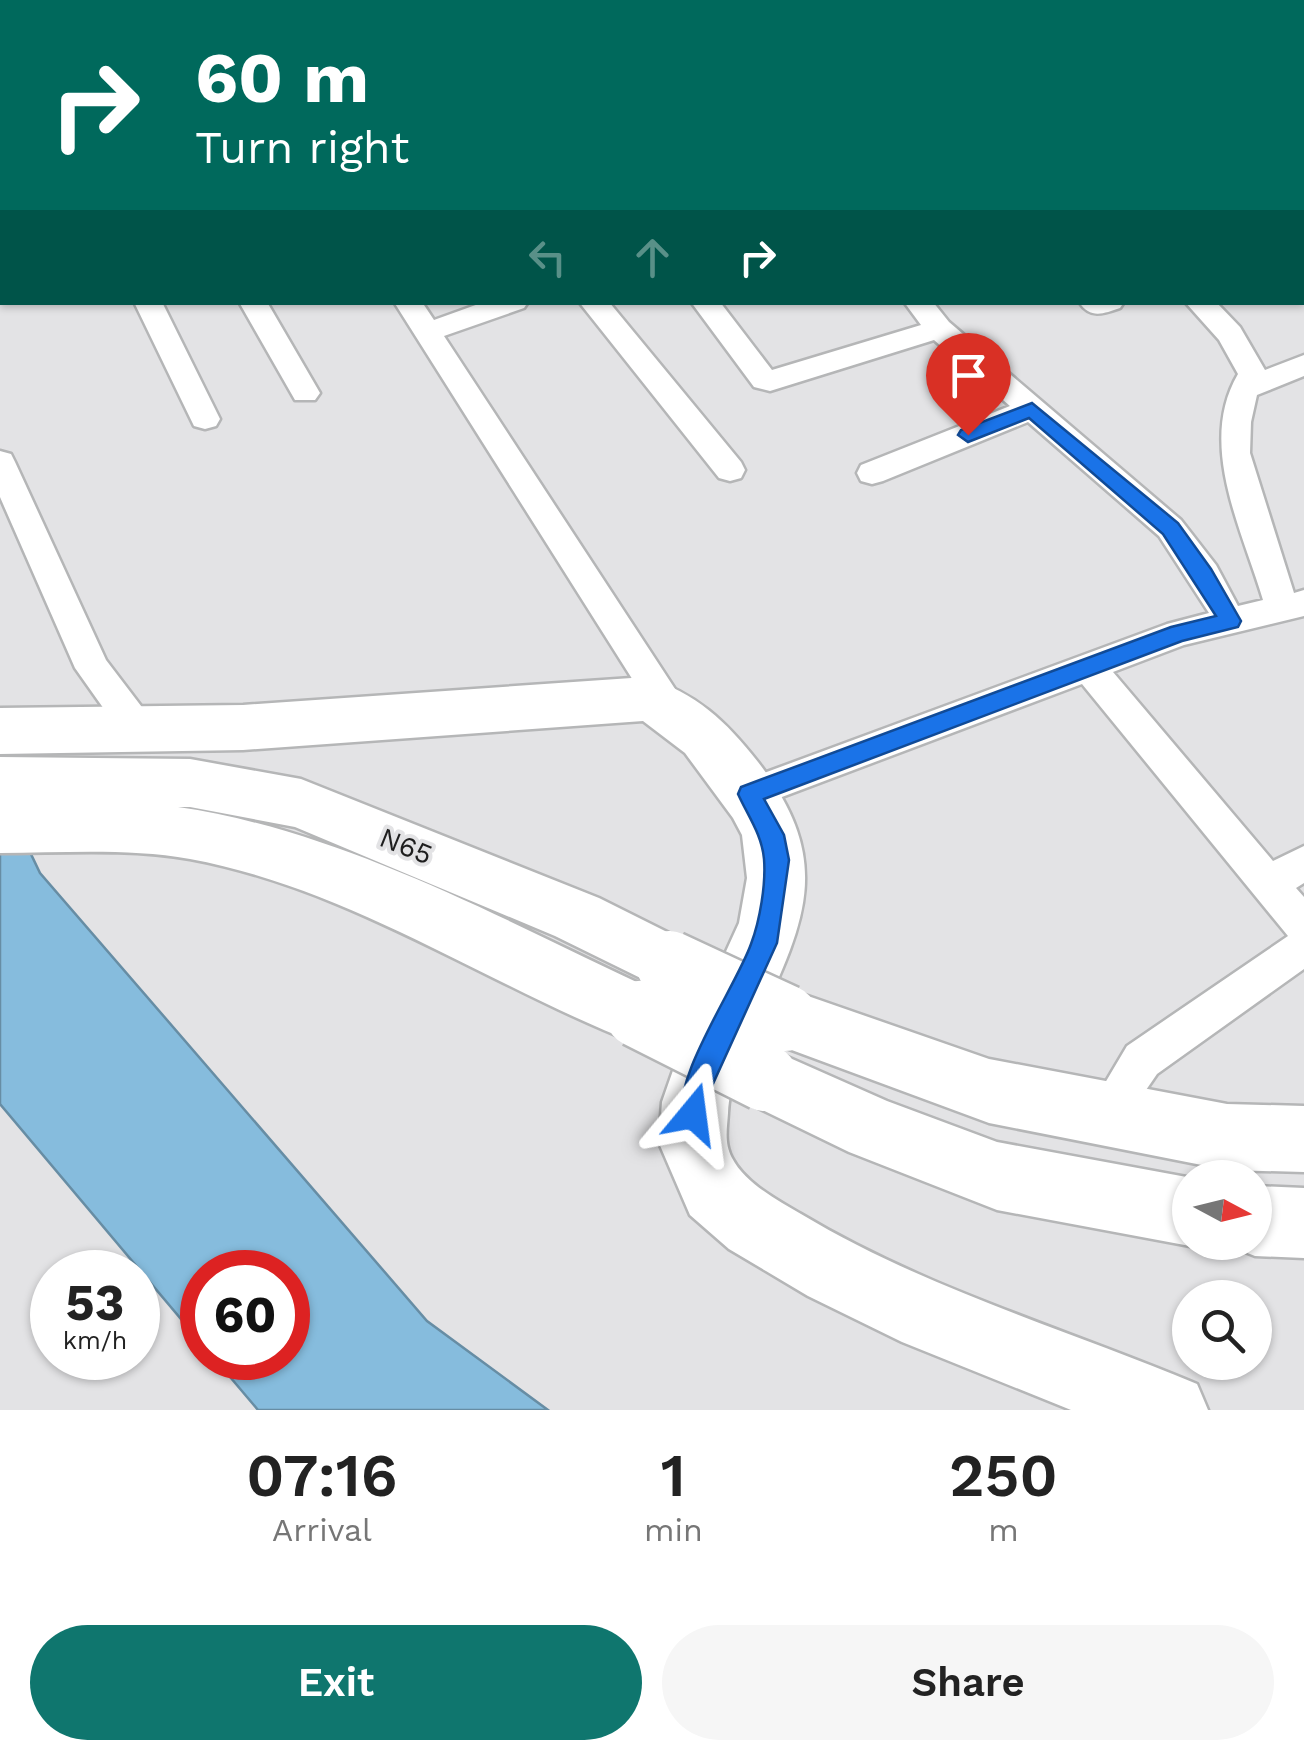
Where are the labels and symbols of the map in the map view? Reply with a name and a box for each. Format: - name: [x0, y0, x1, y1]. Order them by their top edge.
- pin: [926, 333, 1011, 436]
- street label: N65: [375, 821, 437, 871]
- position arrow: [641, 1062, 745, 1166]
- north arrow: [1172, 1160, 1272, 1260]
- speed limit sign: 60: [180, 1250, 310, 1380]

